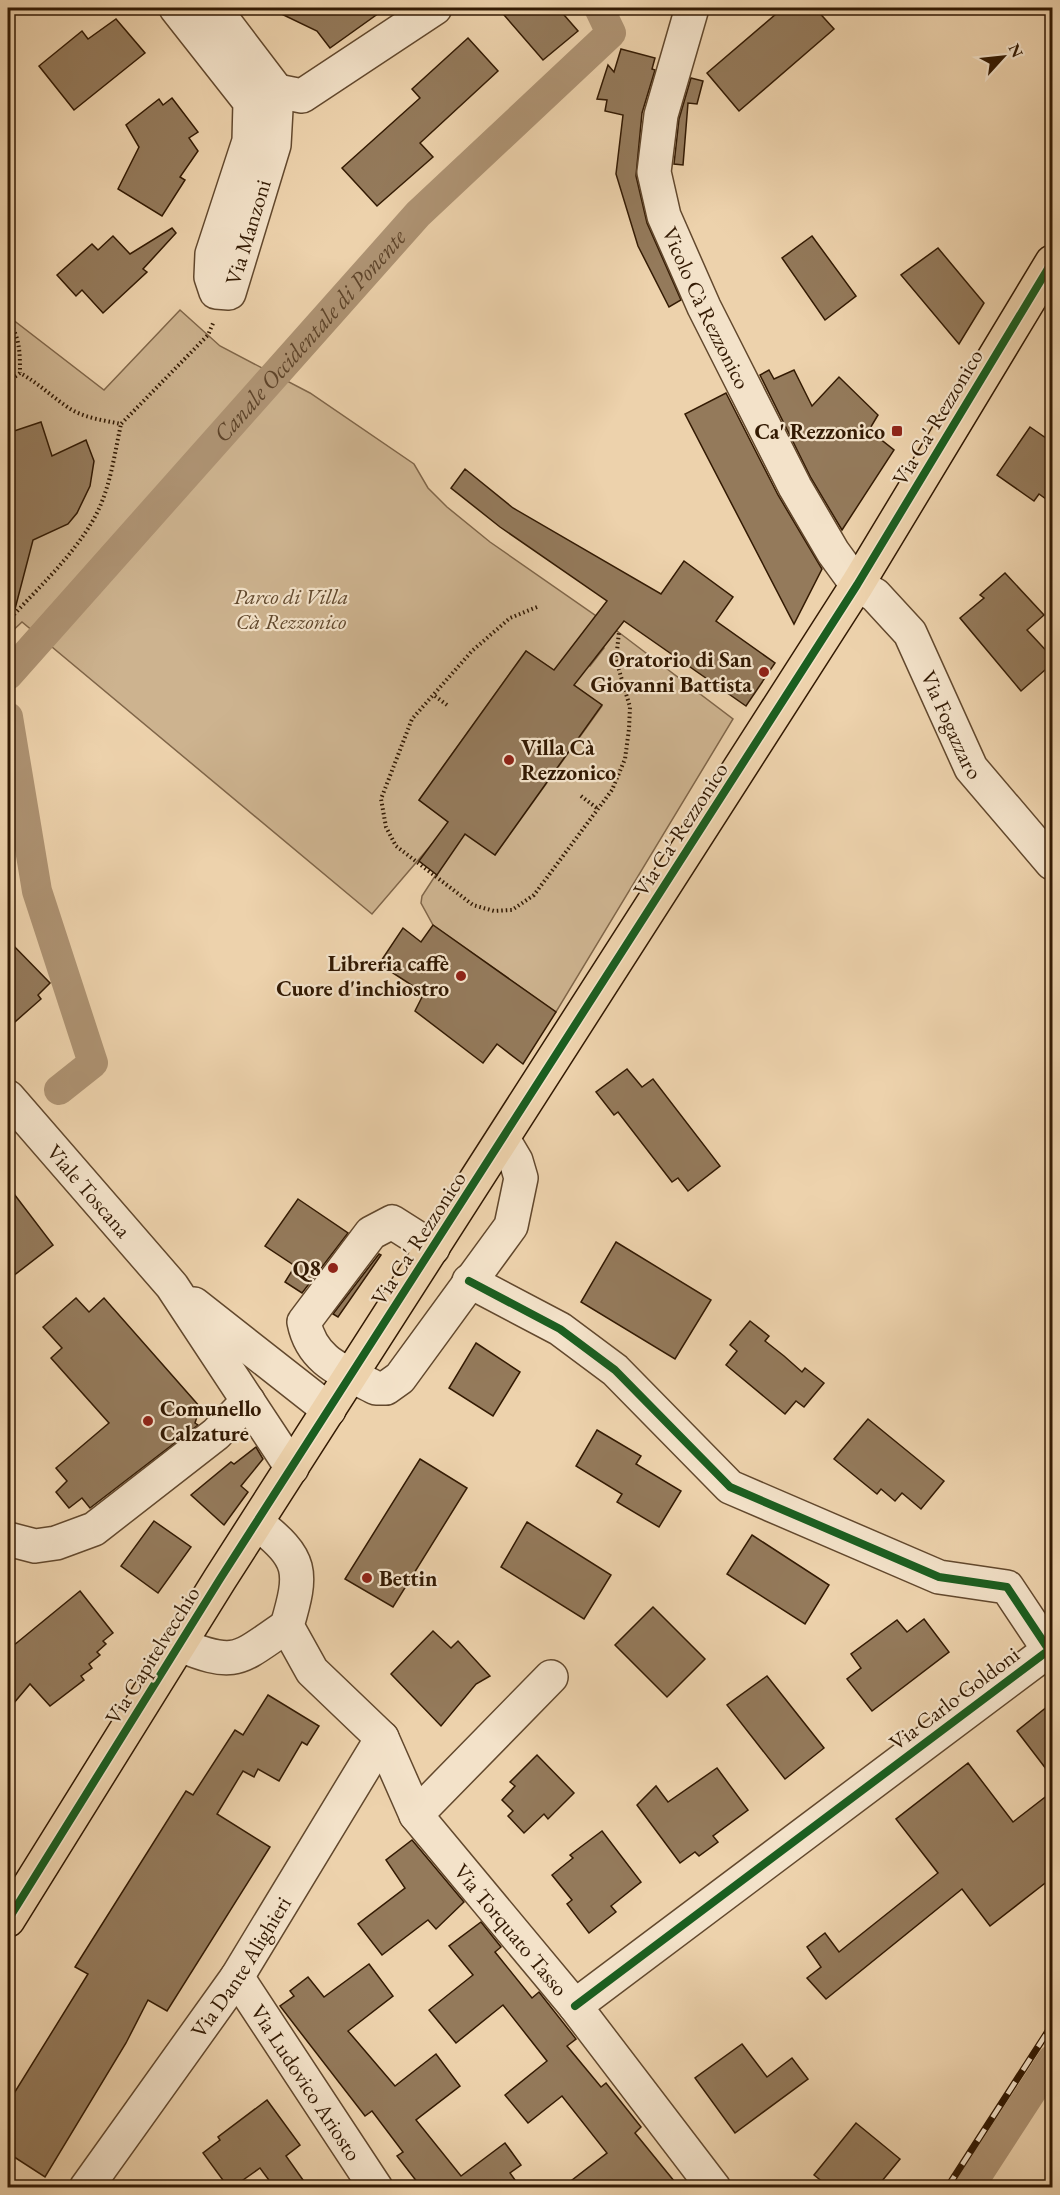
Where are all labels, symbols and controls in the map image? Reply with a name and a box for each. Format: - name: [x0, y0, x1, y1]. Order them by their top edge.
- north arrow: [973, 27, 1033, 87]
- text: N: [1004, 40, 1028, 61]
- street label: Via Manzoni: [218, 176, 278, 289]
- water label: Canale Occidentale di Ponente: [206, 222, 413, 449]
- street label: Vicolo Cà Rezzonico: [655, 222, 757, 394]
- street label: Via Ca' Rezzonico: [885, 344, 990, 491]
- place label: Ca' Rezzonico: [754, 417, 885, 446]
- marker: Ca' Rezzonico: [890, 424, 904, 438]
- park label: Parco di Villa Cà Rezzonico: [233, 582, 349, 636]
- place label: Oratorio di San Giovanni Battista: [590, 645, 753, 699]
- marker: Oratorio di San Giovanni Battista: [757, 665, 771, 679]
- street label: Via Fogazzaro: [914, 666, 989, 786]
- place label: Villa Cà Rezzonico: [521, 733, 616, 787]
- marker: Villa Cà Rezzonico: [502, 753, 516, 767]
- street label: Via Ca' Rezzonico: [626, 757, 735, 902]
- place label: Libreria caffè Cuore d'inchiostro: [276, 949, 449, 1003]
- marker: Libreria caffè Cuore d'inchiostro: [454, 969, 468, 983]
- street label: Viale Toscana: [40, 1138, 138, 1244]
- street label: Via Ca' Rezzonico: [364, 1166, 473, 1311]
- place label: Q8: [293, 1254, 321, 1283]
- marker: Q8: [326, 1261, 340, 1275]
- place label: Comunello Calzature: [160, 1394, 261, 1448]
- marker: Comunello Calzature: [141, 1414, 155, 1428]
- place label: Bettin: [379, 1564, 438, 1593]
- marker: Bettin: [360, 1571, 374, 1585]
- street label: Via Capitelvecchio: [98, 1581, 206, 1730]
- street label: Via Carlo Goldoni: [883, 1640, 1025, 1757]
- street label: Via Torquato Tasso: [447, 1858, 575, 2002]
- street label: Via Dante Alighieri: [184, 1891, 298, 2044]
- street label: Via Ludovico Ariosto: [244, 1999, 368, 2166]

